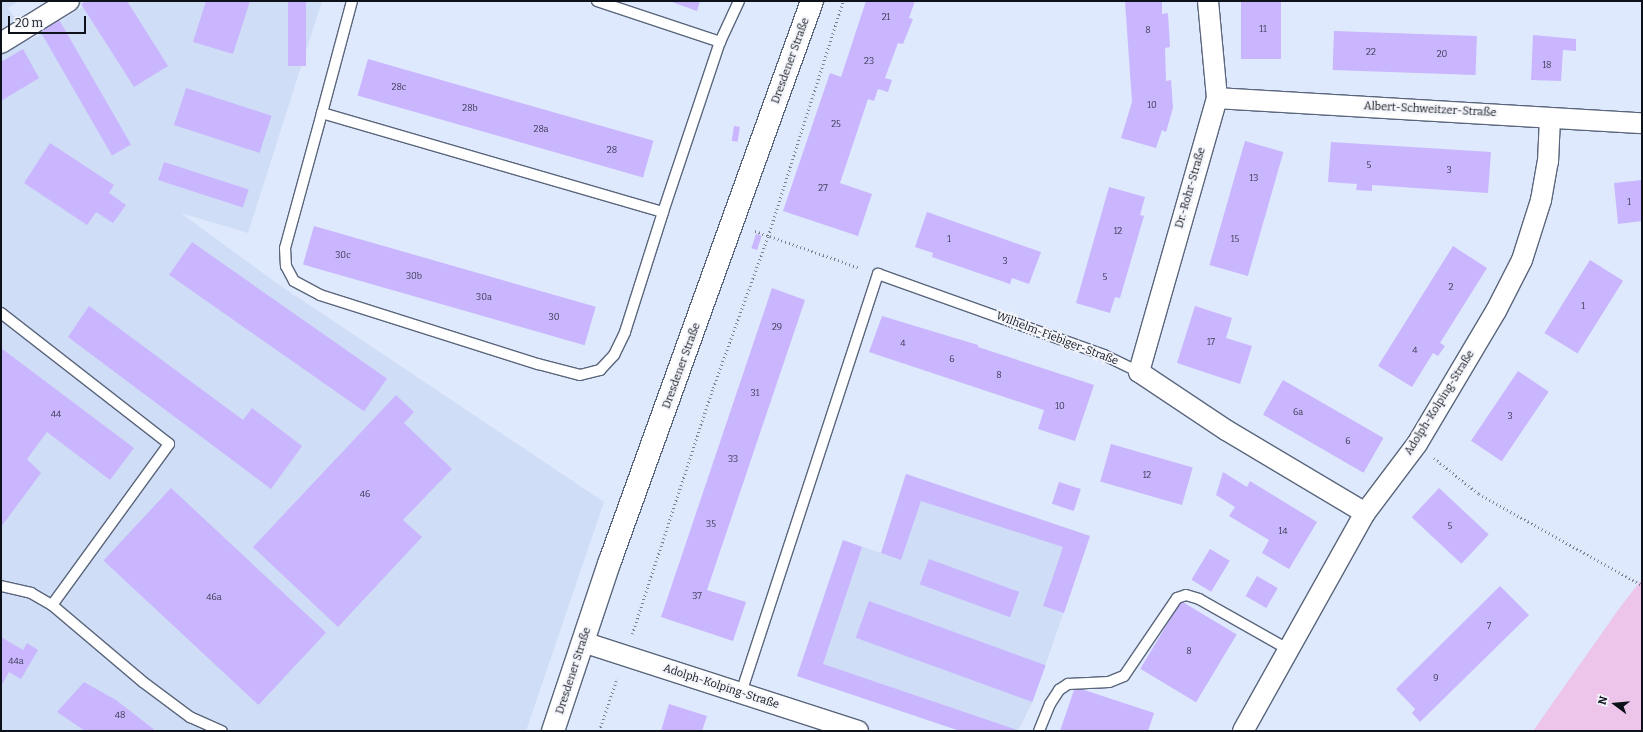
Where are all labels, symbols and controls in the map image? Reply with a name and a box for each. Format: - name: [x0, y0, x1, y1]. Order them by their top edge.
- scale bar: [10, 8, 88, 34]
- house number: 21: [882, 12, 890, 22]
- text: 20 m: [15, 16, 43, 30]
- street label: Dresdener Straße: [769, 16, 813, 106]
- house number: 11: [1259, 24, 1267, 34]
- house number: 8: [1145, 25, 1151, 35]
- house number: 22: [1366, 47, 1376, 57]
- house number: 20: [1437, 49, 1447, 59]
- house number: 23: [864, 56, 874, 66]
- house number: 18: [1542, 60, 1552, 70]
- house number: 28c: [392, 82, 406, 92]
- house number: 10: [1147, 100, 1157, 110]
- street label: Albert-Schweitzer-Straße: [1363, 100, 1497, 120]
- house number: 28b: [462, 103, 478, 113]
- house number: 25: [831, 119, 841, 129]
- house number: 28a: [533, 124, 549, 134]
- house number: 28: [607, 145, 617, 155]
- street label: Dr.-Rohr-Straße: [1173, 146, 1209, 230]
- house number: 5: [1367, 160, 1371, 170]
- house number: 3: [1446, 165, 1452, 175]
- house number: 13: [1250, 173, 1258, 183]
- house number: 27: [818, 183, 828, 193]
- house number: 1: [1627, 197, 1631, 207]
- house number: 12: [1114, 226, 1122, 236]
- house number: 1: [947, 234, 951, 244]
- house number: 15: [1231, 234, 1239, 244]
- house number: 30c: [335, 250, 351, 260]
- house number: 3: [1002, 256, 1008, 266]
- house number: 30b: [406, 271, 422, 281]
- house number: 5: [1103, 272, 1107, 282]
- house number: 2: [1449, 282, 1453, 292]
- house number: 30a: [476, 292, 492, 302]
- house number: 1: [1581, 301, 1585, 311]
- street label: Wilhelm-Fiebiger-Straße: [994, 310, 1120, 368]
- house number: 30: [549, 312, 559, 322]
- street label: Dresdener Straße: [660, 321, 704, 411]
- house number: 29: [772, 322, 782, 332]
- house number: 17: [1207, 337, 1215, 347]
- house number: 4: [900, 338, 906, 348]
- house number: 4: [1412, 345, 1418, 355]
- street label: Adolph-Kolping-Straße: [1402, 348, 1478, 458]
- house number: 6: [949, 354, 955, 364]
- house number: 8: [996, 370, 1002, 380]
- house number: 31: [751, 388, 759, 398]
- house number: 10: [1055, 401, 1065, 411]
- house number: 6a: [1293, 407, 1303, 417]
- house number: 44: [51, 409, 61, 419]
- house number: 3: [1507, 411, 1513, 421]
- house number: 6: [1345, 436, 1351, 446]
- house number: 33: [728, 454, 738, 464]
- house number: 12: [1143, 470, 1151, 480]
- house number: 46: [360, 489, 370, 499]
- house number: 35: [706, 519, 716, 529]
- house number: 5: [1448, 521, 1452, 531]
- house number: 14: [1279, 526, 1287, 536]
- house number: 37: [692, 591, 702, 601]
- house number: 46a: [206, 592, 222, 602]
- house number: 7: [1487, 621, 1491, 631]
- street label: Dresdener Straße: [554, 626, 594, 716]
- house number: 8: [1186, 646, 1192, 656]
- house number: 44a: [8, 656, 24, 666]
- street label: Adolph-Kolping-Straße: [661, 662, 781, 712]
- house number: 9: [1433, 673, 1439, 683]
- north arrow: [1595, 684, 1635, 724]
- text: N: [1596, 695, 1610, 706]
- house number: 48: [115, 710, 125, 720]

